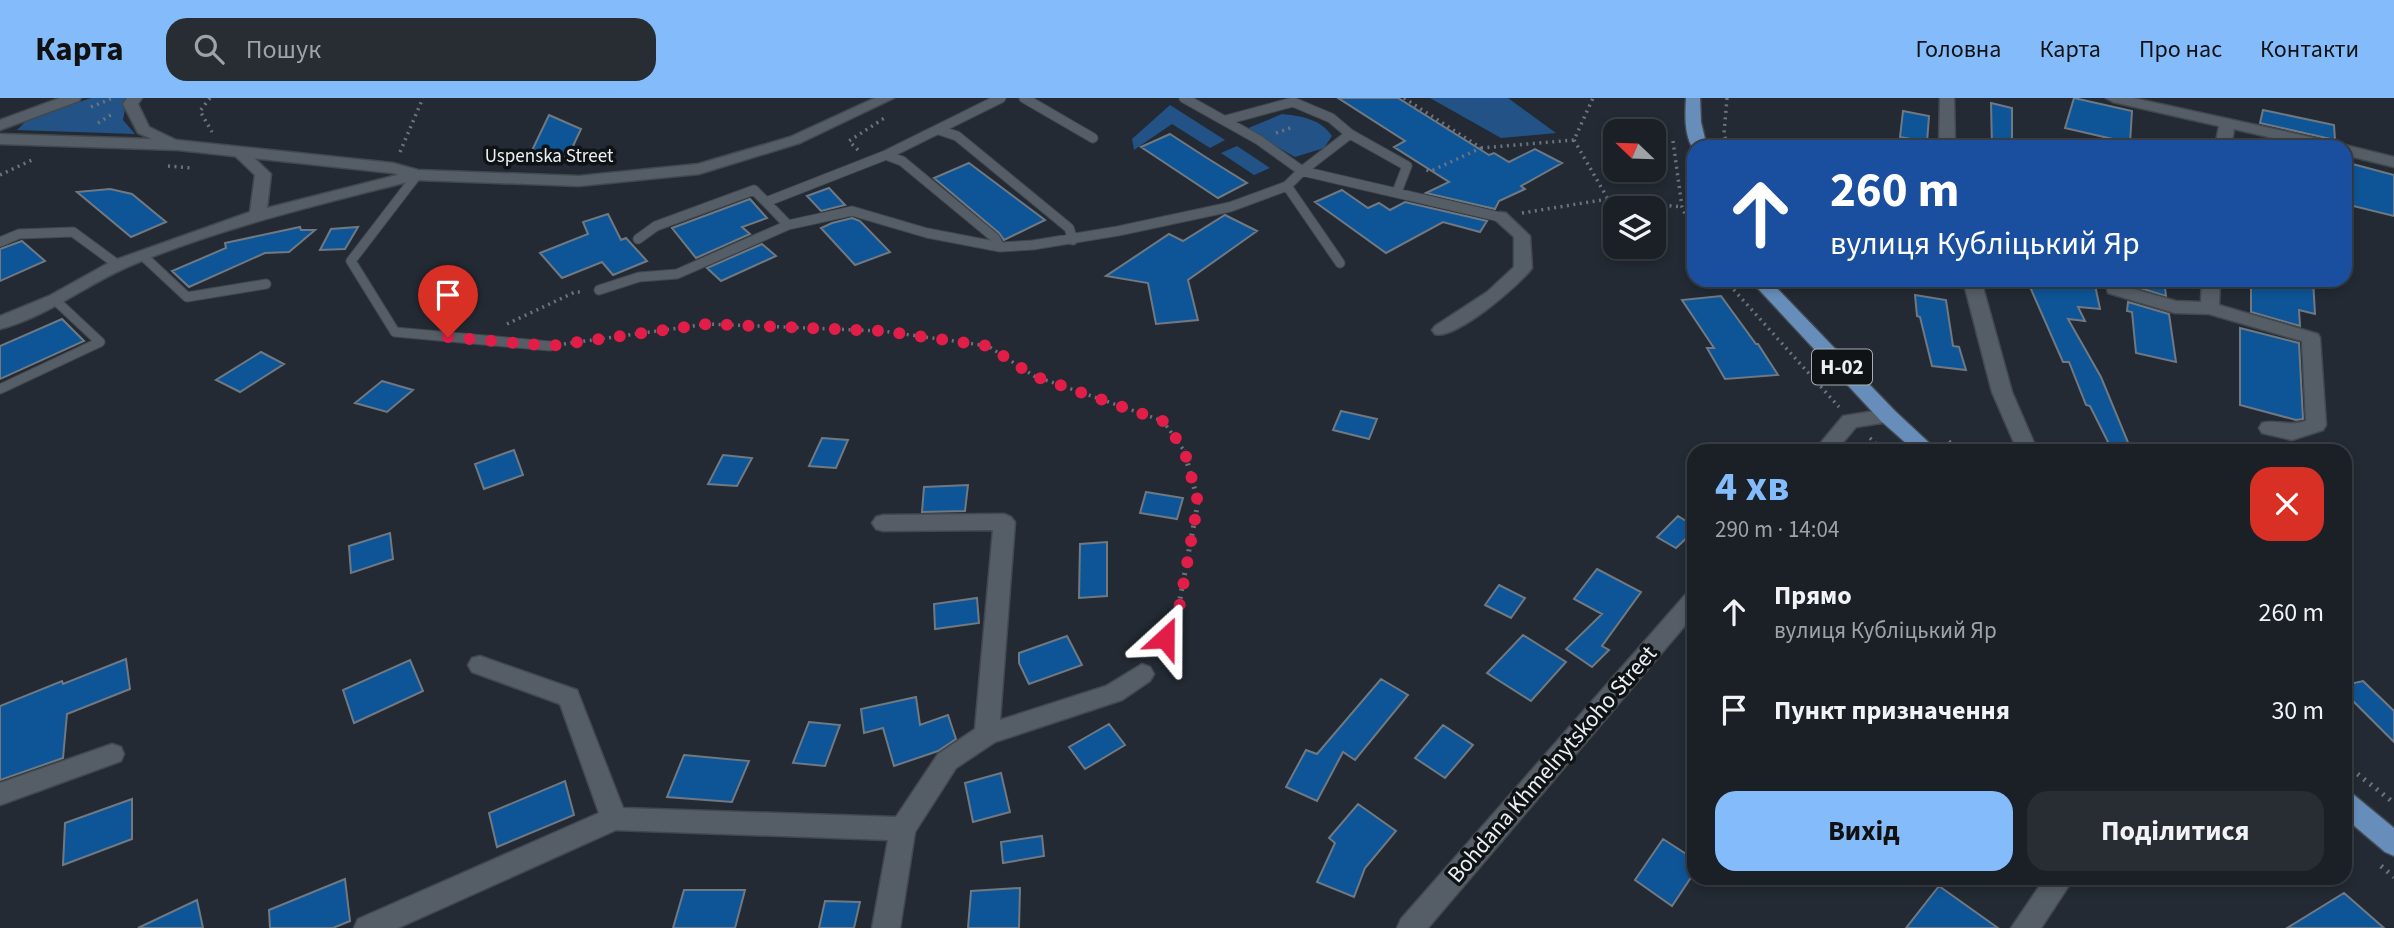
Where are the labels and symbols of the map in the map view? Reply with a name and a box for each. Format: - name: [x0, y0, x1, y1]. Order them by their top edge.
- north arrow: [1603, 119, 1666, 182]
- street label: Uspenska Street: [485, 143, 614, 170]
- pin: [418, 265, 478, 337]
- road number: Н-02: [1812, 350, 1872, 384]
- position arrow: [1128, 601, 1202, 675]
- street label: Bohdana Khmelnytskoho Street: [1440, 638, 1665, 890]

